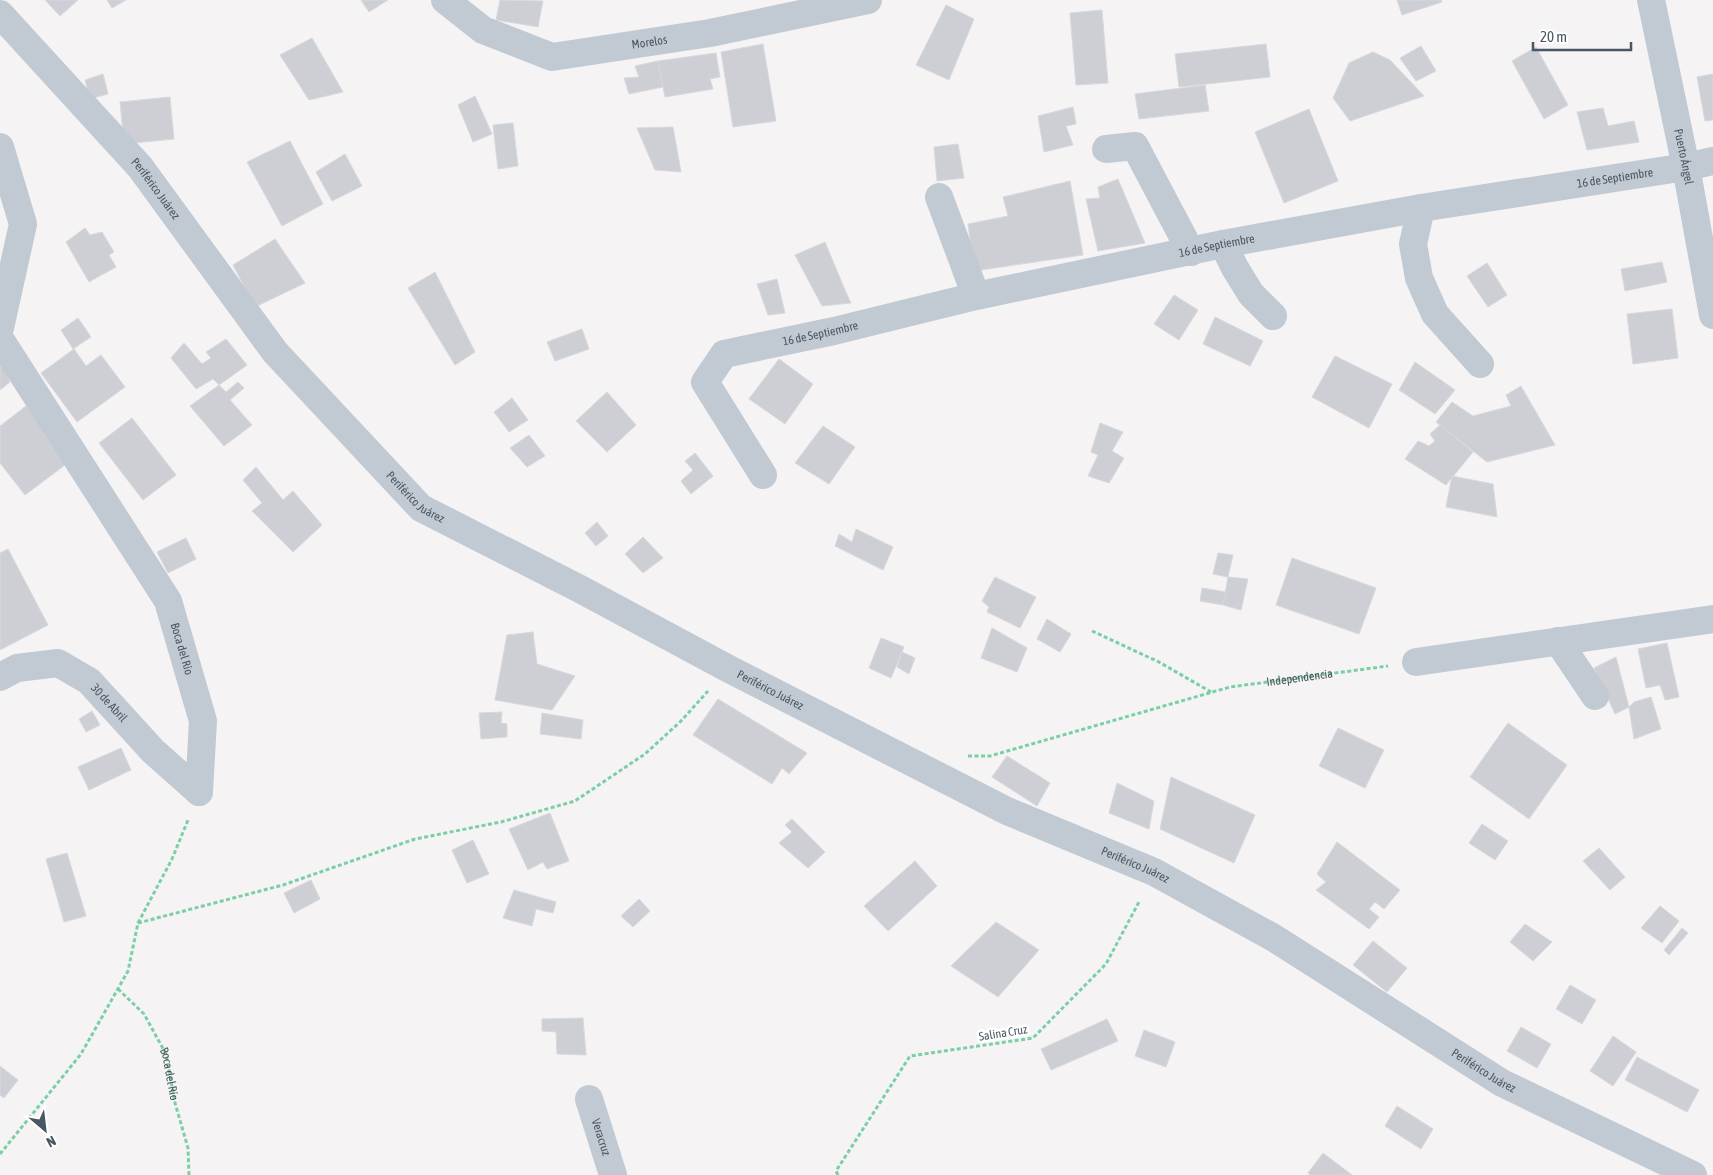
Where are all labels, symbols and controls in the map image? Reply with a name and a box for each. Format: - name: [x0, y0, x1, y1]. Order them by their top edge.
- scale bar: [1533, 20, 1630, 52]
- text: 20 m: [1540, 28, 1567, 45]
- street label: Morelos: [631, 33, 668, 52]
- street label: Puerto Ángel: [1671, 128, 1696, 186]
- street label: Periférico Juárez: [128, 155, 183, 223]
- street label: 16 de Septiembre: [1576, 165, 1654, 191]
- street label: 16 de Septiembre: [1178, 231, 1256, 260]
- street label: 16 de Septiembre: [781, 318, 860, 349]
- street label: Periférico Juárez: [383, 469, 447, 526]
- street label: Boca del Río: [168, 621, 196, 677]
- street label: Independencia: [1266, 666, 1334, 689]
- street label: Periférico Juárez: [735, 667, 807, 713]
- street label: 30 de Abril: [88, 681, 131, 725]
- street label: Periférico Juárez: [1099, 844, 1172, 886]
- street label: Salina Cruz: [978, 1022, 1029, 1044]
- street label: Boca del Río: [157, 1045, 181, 1102]
- street label: Periférico Juárez: [1449, 1046, 1519, 1096]
- north arrow: [20, 1105, 70, 1155]
- street label: Veracruz: [589, 1117, 614, 1158]
- text: N: [44, 1132, 59, 1150]

